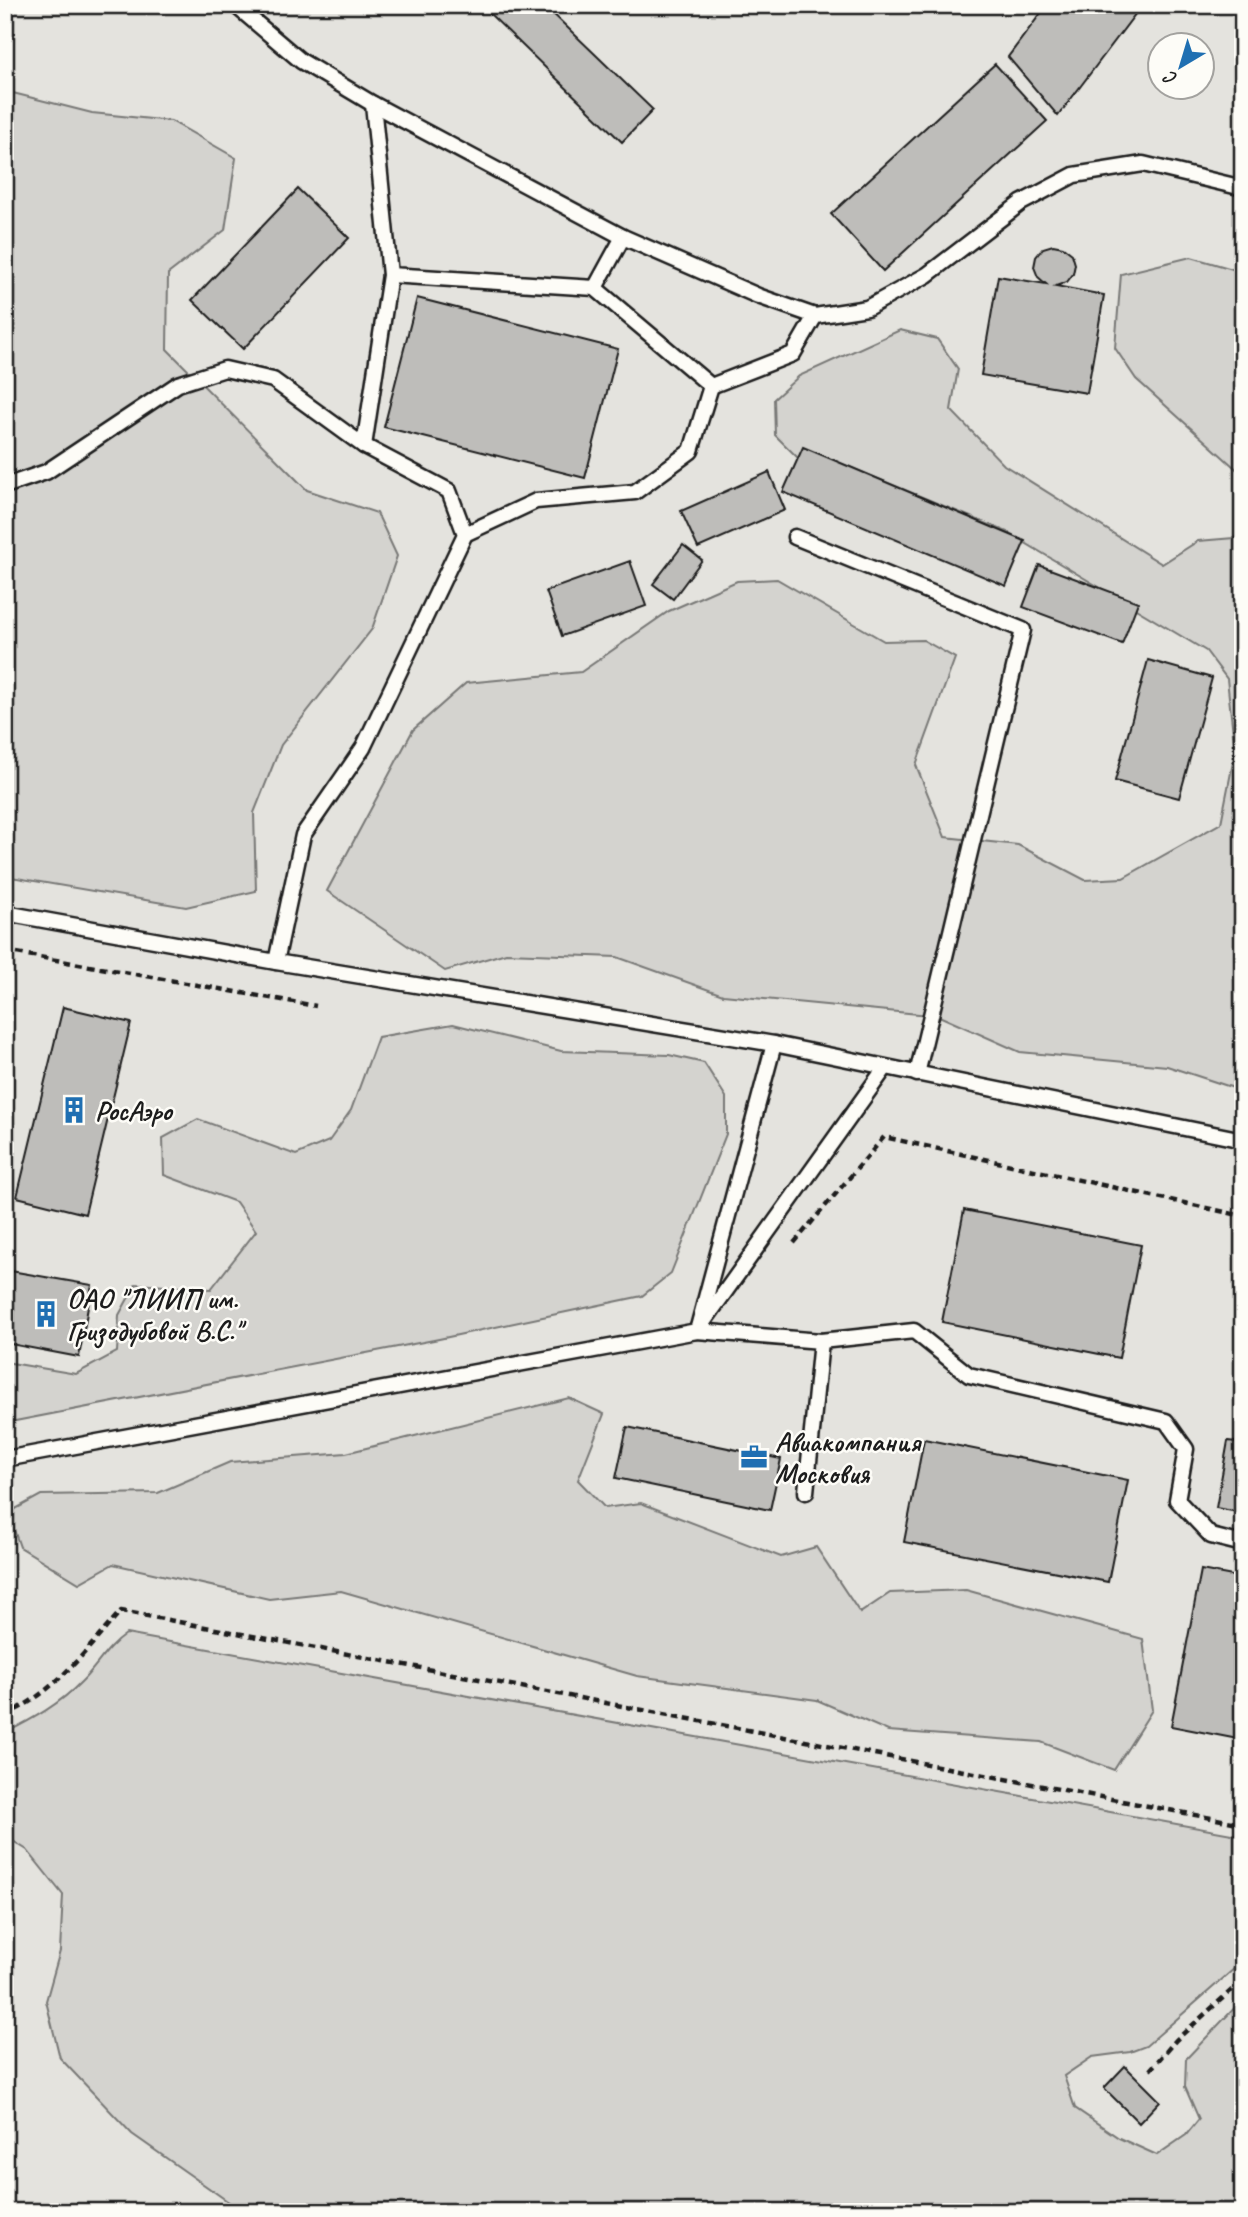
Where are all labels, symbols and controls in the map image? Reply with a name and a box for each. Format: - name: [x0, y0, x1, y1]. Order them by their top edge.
- north arrow: [1146, 32, 1216, 102]
- text: С: [1158, 65, 1182, 91]
- place label: РосАэро: [95, 1093, 174, 1128]
- building icon: РосАэро: [59, 1095, 89, 1125]
- place label: ОАО "ЛИИП им. Гризодубовой В.С.": [67, 1281, 247, 1349]
- building icon: ОАО "ЛИИП им. Гризодубовой В.С.": [31, 1299, 61, 1329]
- place label: Авиакомпания Московия: [775, 1424, 922, 1491]
- office icon: Авиакомпания Московия: [739, 1442, 769, 1472]

